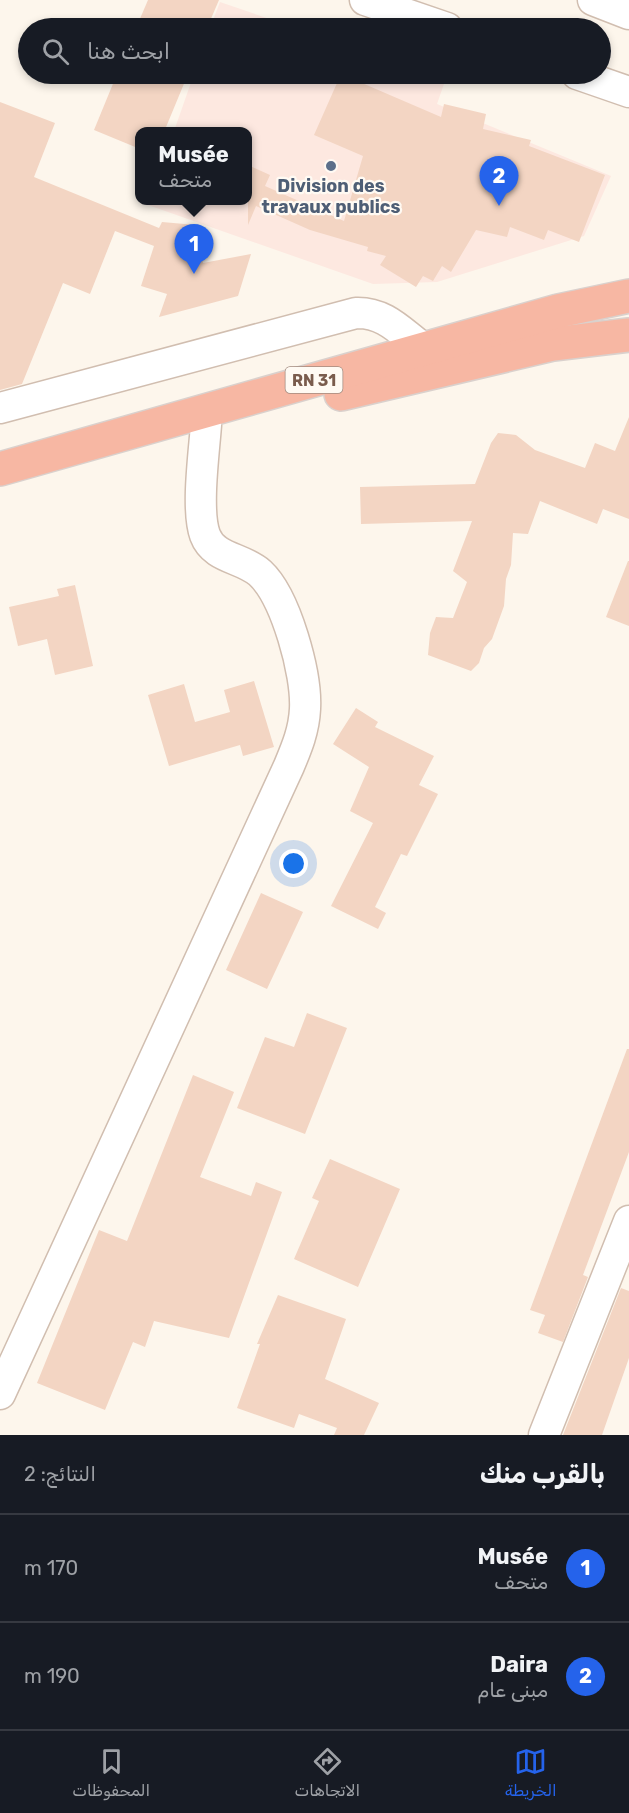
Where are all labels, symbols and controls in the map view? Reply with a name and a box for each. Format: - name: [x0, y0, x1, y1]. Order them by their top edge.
- search box: [18, 18, 611, 84]
- icon: search: [39, 35, 72, 68]
- text: ابحث هنا: [87, 38, 170, 65]
- popup: [135, 127, 252, 205]
- text: Musée: [158, 141, 229, 168]
- pin: 2: [480, 156, 518, 206]
- marker: Division des travaux publics: [324, 159, 338, 173]
- text: متحف: [158, 168, 212, 192]
- place label: Division des travaux publics: [262, 175, 400, 218]
- pin: 1: [174, 224, 214, 274]
- road number: RN 31: [286, 367, 342, 393]
- your location: [279, 849, 308, 878]
- text: بالقرب منك: [480, 1459, 605, 1490]
- text: النتائج: 2: [24, 1462, 96, 1486]
- text: Musée: [477, 1543, 548, 1570]
- text: 170 m: [24, 1556, 78, 1580]
- text: 1: [581, 1556, 590, 1580]
- text: متحف: [494, 1570, 548, 1594]
- text: Daira: [490, 1651, 548, 1678]
- text: 190 m: [24, 1664, 80, 1688]
- text: 2: [579, 1664, 592, 1688]
- text: مبنى عام: [478, 1678, 548, 1702]
- tab: المحفوظات: [72, 1745, 150, 1800]
- tab: الاتجاهات: [295, 1745, 360, 1800]
- tab: الخريطة: [505, 1745, 557, 1800]

